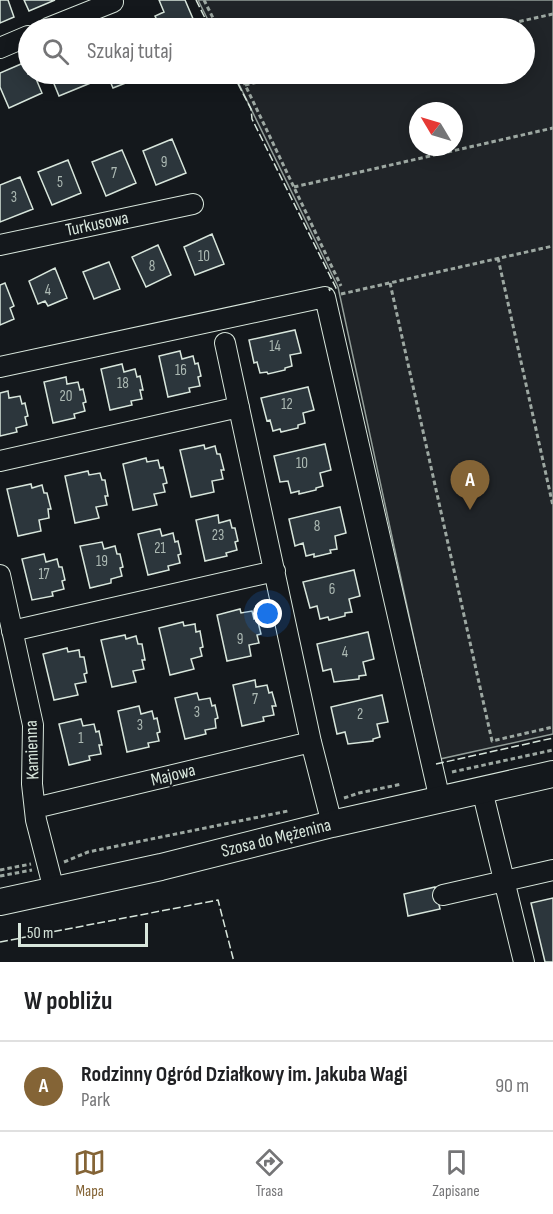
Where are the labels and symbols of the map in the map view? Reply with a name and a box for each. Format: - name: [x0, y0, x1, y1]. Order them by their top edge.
- north arrow: [409, 102, 463, 156]
- house number: 9: [161, 153, 167, 172]
- house number: 7: [111, 164, 117, 183]
- house number: 5: [57, 173, 63, 192]
- house number: 3: [11, 188, 17, 207]
- street label: Turkusowa: [64, 207, 130, 241]
- house number: 10: [198, 247, 210, 266]
- house number: 8: [149, 257, 155, 276]
- house number: 4: [45, 281, 51, 300]
- house number: 14: [269, 337, 281, 356]
- house number: 16: [175, 361, 187, 380]
- house number: 18: [117, 374, 129, 393]
- house number: 20: [60, 387, 72, 406]
- house number: 12: [281, 395, 293, 414]
- house number: 10: [296, 454, 308, 473]
- pin: A: [450, 460, 490, 510]
- house number: 8: [314, 517, 320, 536]
- house number: 23: [212, 526, 224, 545]
- house number: 21: [154, 539, 166, 558]
- house number: 19: [96, 552, 108, 571]
- house number: 17: [38, 565, 50, 584]
- house number: 6: [329, 580, 335, 599]
- your location: [253, 599, 282, 628]
- house number: 9: [237, 630, 243, 649]
- house number: 4: [342, 643, 348, 662]
- house number: 7: [252, 690, 258, 709]
- house number: 3: [194, 703, 200, 722]
- house number: 2: [357, 705, 363, 724]
- house number: 3: [137, 716, 143, 735]
- street label: Kamienna: [20, 720, 44, 780]
- house number: 1: [78, 729, 84, 748]
- street label: Majowa: [149, 759, 197, 791]
- street label: Szosa do Mężenina: [219, 814, 333, 862]
- scale bar: [18, 920, 148, 948]

